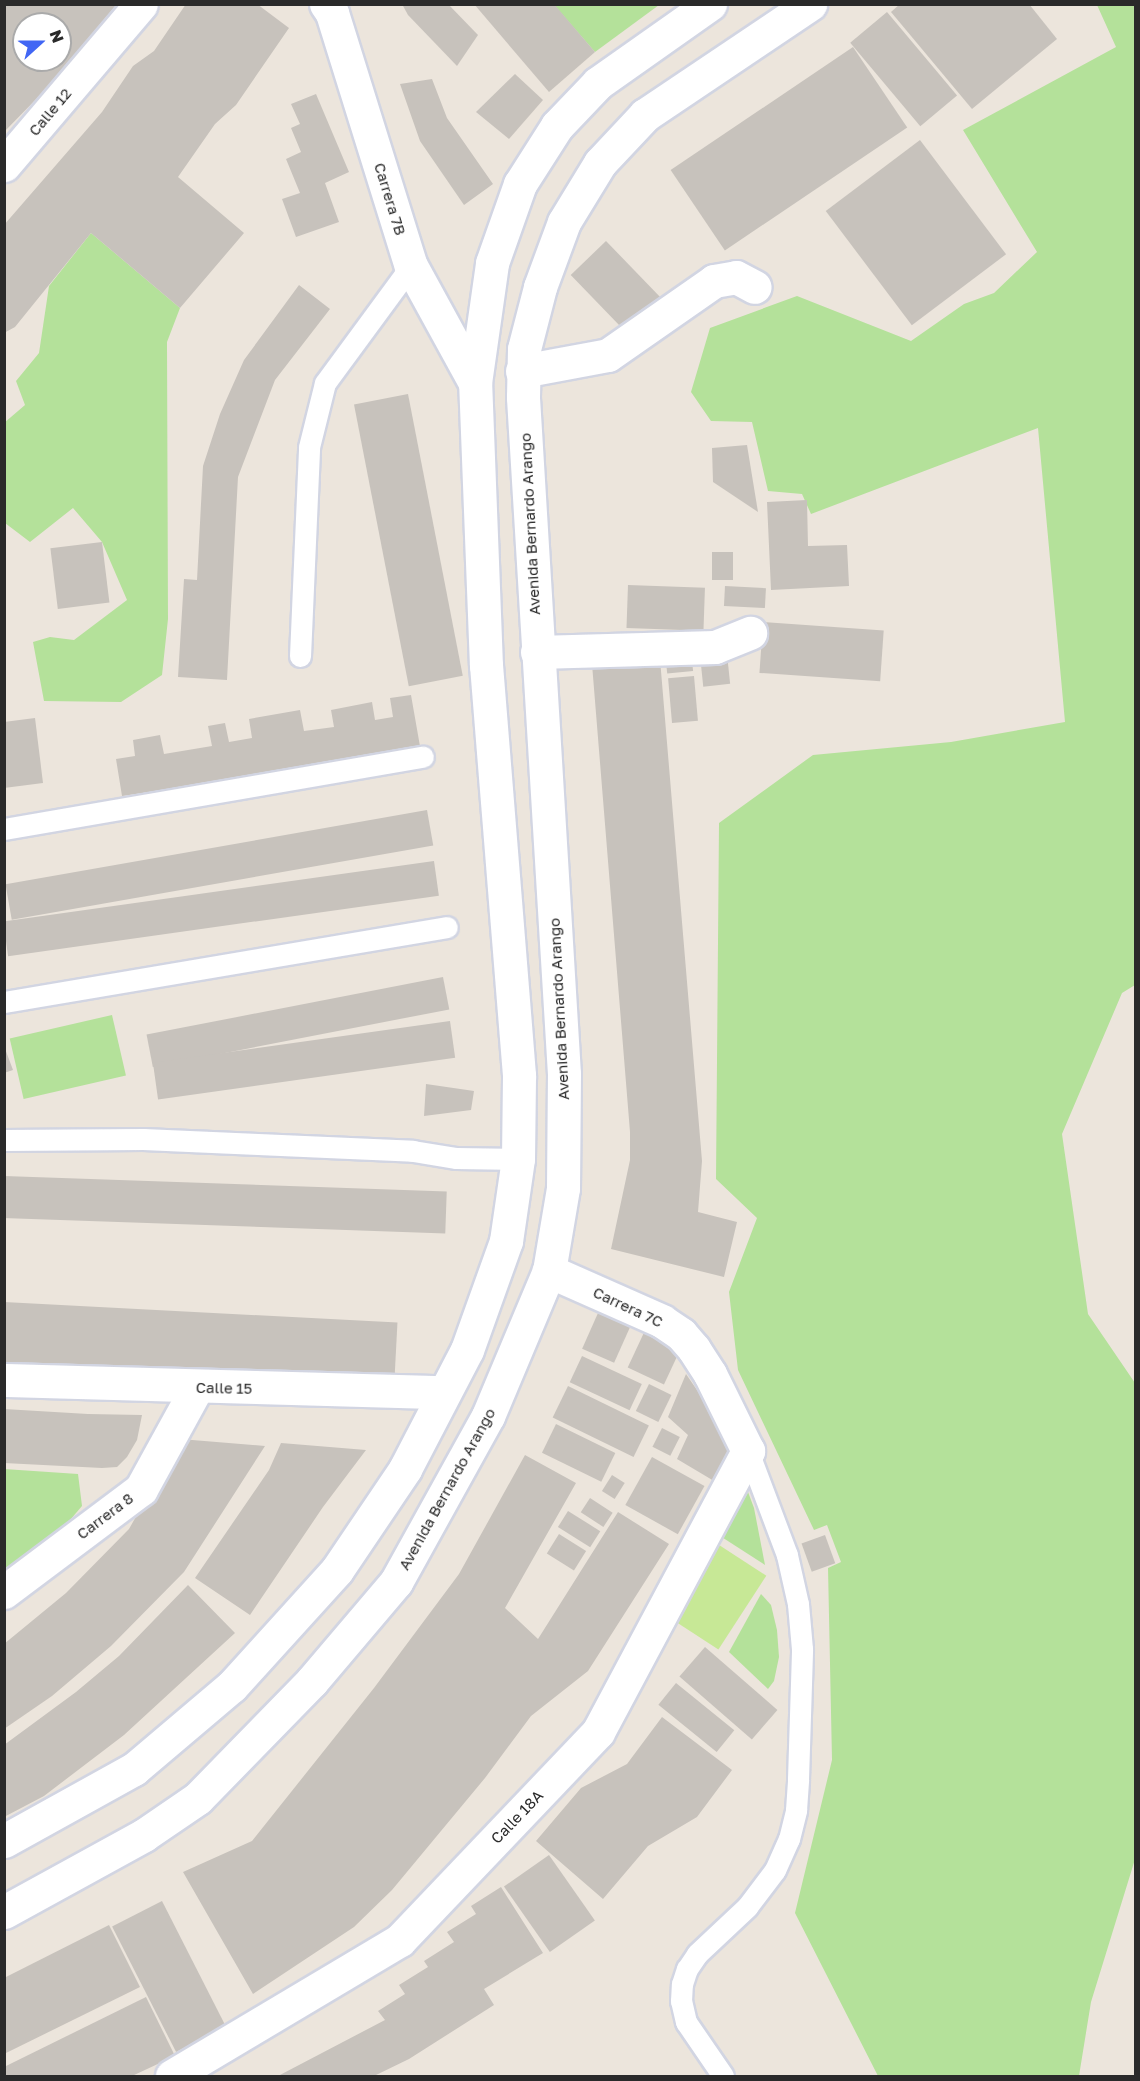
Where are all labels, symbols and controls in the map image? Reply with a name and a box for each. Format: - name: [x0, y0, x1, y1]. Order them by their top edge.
- north arrow: [12, 12, 72, 72]
- text: N: [45, 27, 68, 46]
- street label: Calle 12: [25, 85, 75, 139]
- street label: Carrera 7B: [370, 161, 410, 237]
- street label: Avenida Bernardo Arango: [516, 433, 544, 615]
- street label: Avenida Bernardo Arango: [545, 918, 573, 1100]
- street label: Carrera 7C: [590, 1283, 666, 1331]
- street label: Calle 15: [196, 1379, 252, 1397]
- street label: Avenida Bernardo Arango: [395, 1405, 499, 1573]
- street label: Carrera 8: [73, 1489, 137, 1543]
- street label: Calle 18A: [487, 1787, 547, 1847]

